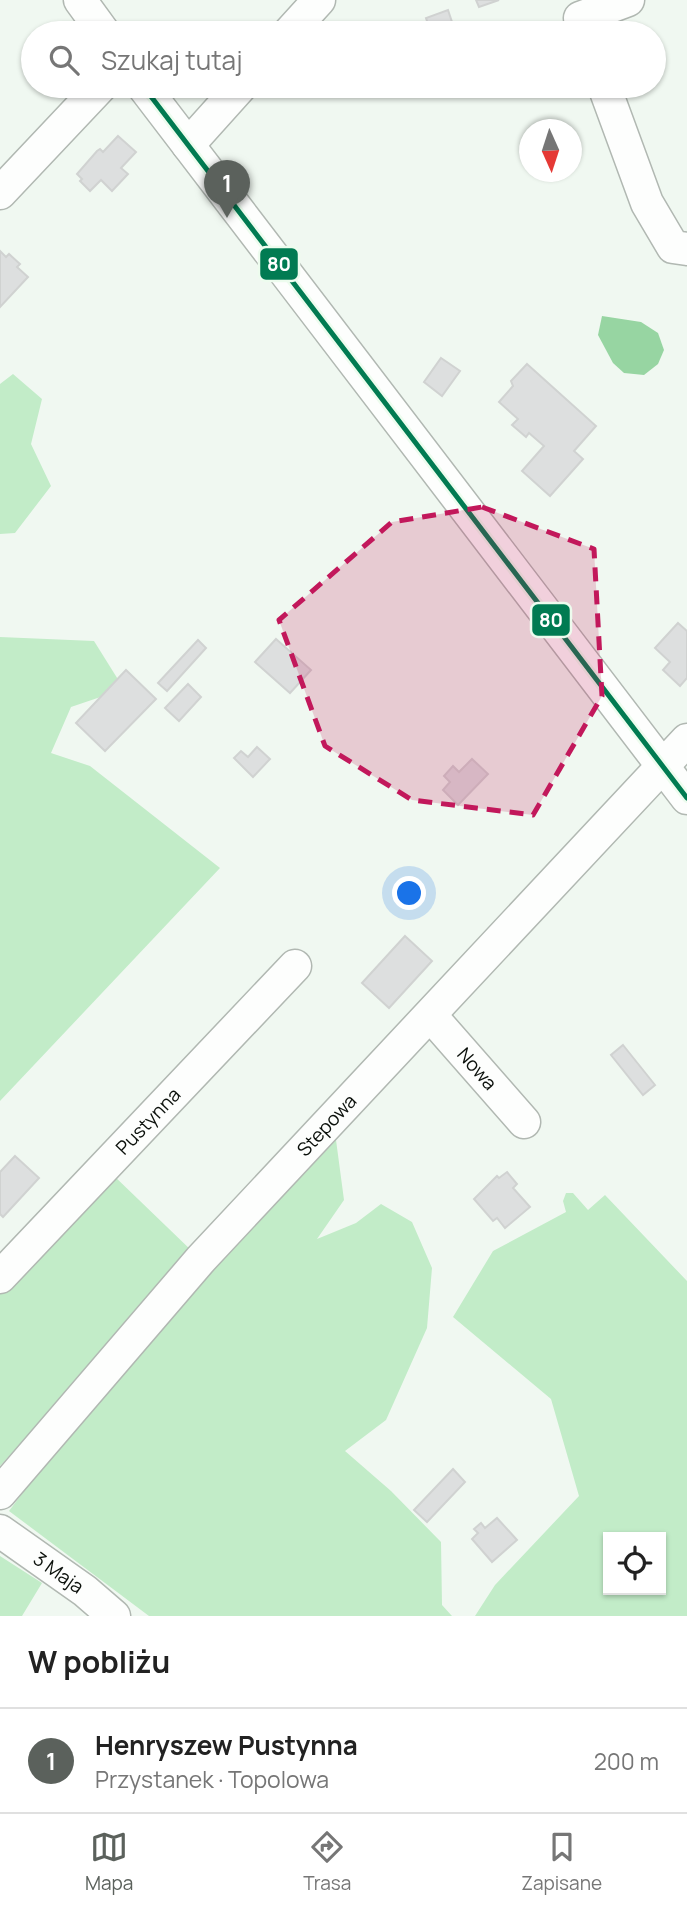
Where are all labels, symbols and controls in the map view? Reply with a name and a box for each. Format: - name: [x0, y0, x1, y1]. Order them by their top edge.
- search box: [21, 21, 666, 98]
- icon: search: [45, 41, 83, 79]
- text: Szukaj tutaj: [101, 42, 243, 78]
- north arrow: [519, 119, 582, 182]
- pin: 1: [204, 160, 250, 218]
- line badge: 80: [259, 247, 299, 281]
- text: 80: [267, 251, 291, 277]
- line badge: 80: [531, 603, 571, 637]
- text: 80: [539, 607, 563, 633]
- your location: [392, 876, 426, 910]
- street label: Nowa: [451, 1042, 503, 1095]
- street label: Pustynna: [110, 1082, 186, 1160]
- street label: Stepowa: [291, 1088, 362, 1162]
- map controls: [603, 1532, 666, 1595]
- button: locate: [603, 1532, 666, 1595]
- street label: 3 Maja: [28, 1546, 89, 1599]
- text: W pobliżu: [28, 1641, 170, 1682]
- text: Henryszew Pustynna: [95, 1727, 358, 1763]
- text: 1: [46, 1745, 56, 1777]
- text: 200 m: [594, 1745, 659, 1777]
- text: Przystanek · Topolowa: [95, 1763, 329, 1795]
- tab: Mapa: [85, 1828, 133, 1896]
- tab: Trasa: [303, 1828, 351, 1896]
- tab: Zapisane: [521, 1828, 602, 1896]

